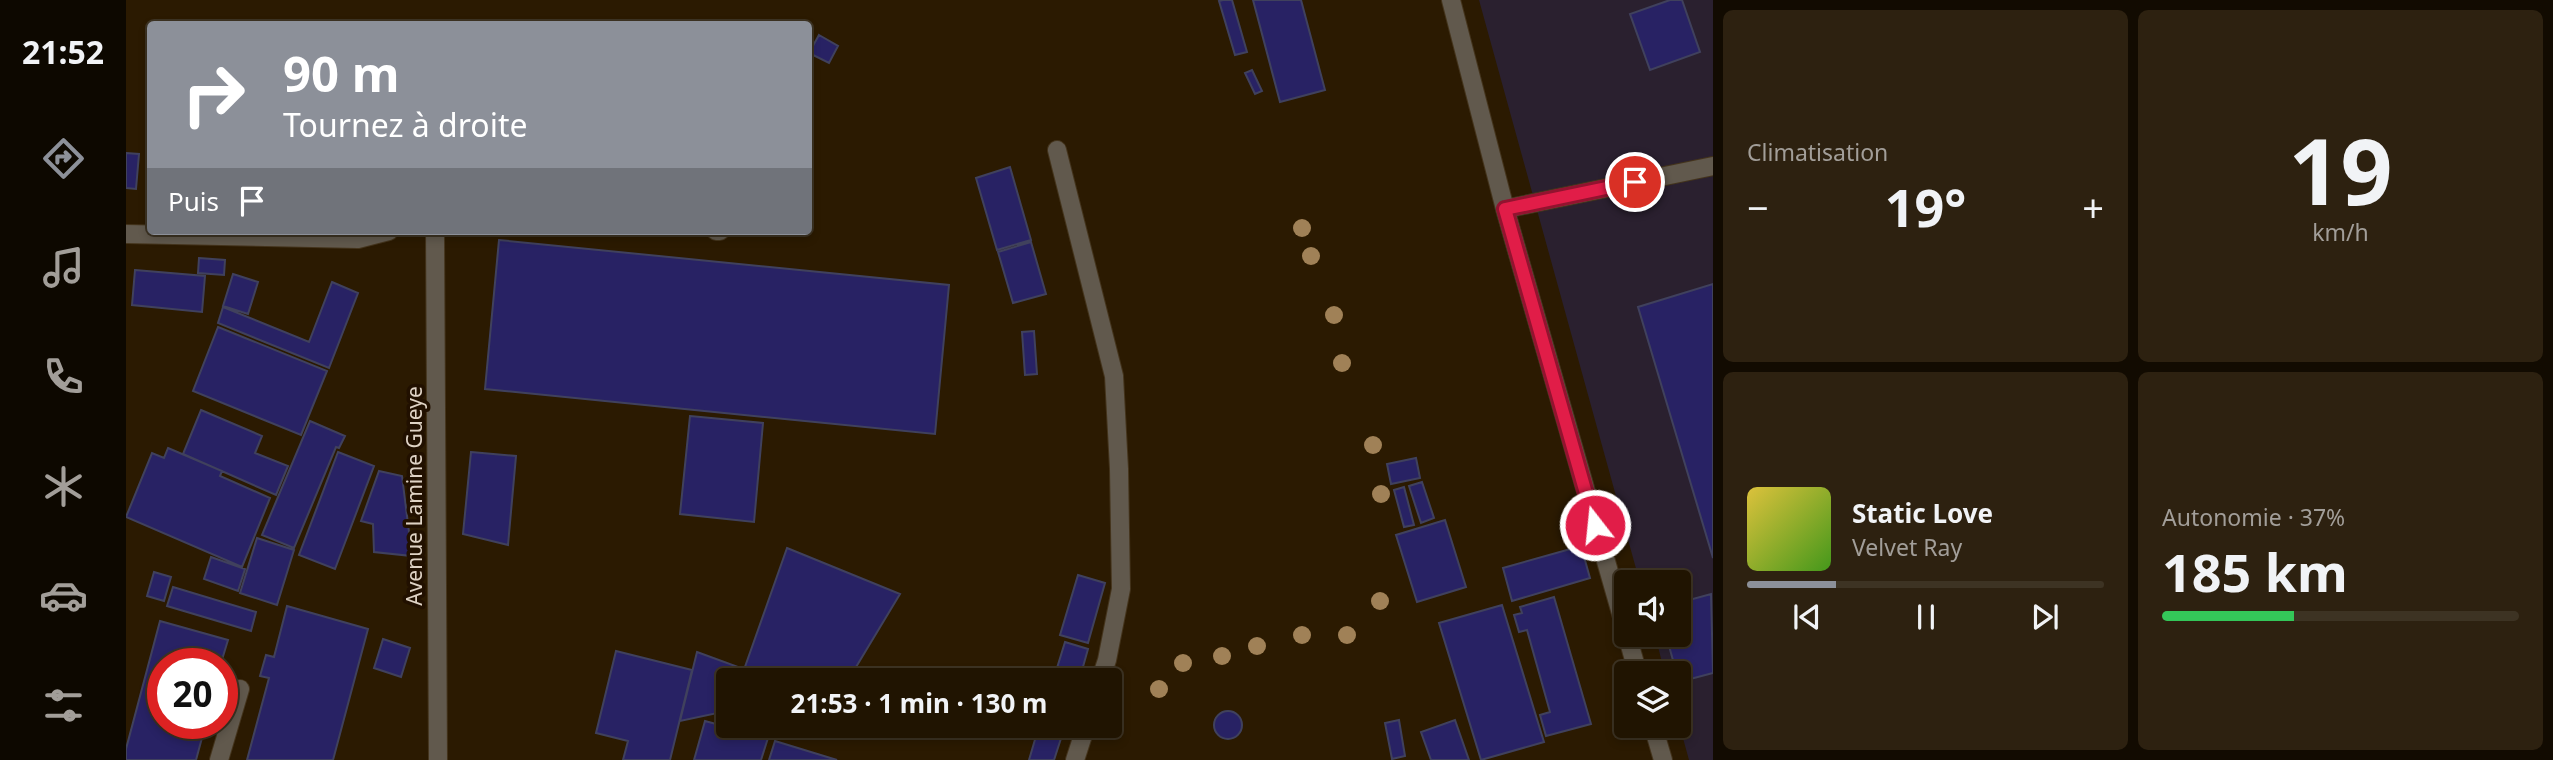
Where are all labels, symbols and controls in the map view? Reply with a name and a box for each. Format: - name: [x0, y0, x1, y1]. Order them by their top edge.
- text: 21:52: [22, 30, 104, 73]
- text: 90 m: [283, 40, 400, 106]
- icon: right: [168, 49, 259, 140]
- text: Tournez à droite: [283, 103, 528, 146]
- text: 19: [2288, 108, 2393, 232]
- icon: directions: [39, 134, 88, 183]
- text: Climatisation: [1747, 136, 1888, 168]
- pin: [1605, 152, 1665, 212]
- icon: arrive: [1616, 163, 1654, 201]
- text: 19°: [1885, 171, 1966, 242]
- text: −: [1747, 181, 1769, 233]
- text: +: [2082, 181, 2104, 233]
- icon: arrive: [233, 182, 271, 220]
- text: Puis: [168, 183, 219, 219]
- text: km/h: [2312, 216, 2369, 248]
- icon: music: [39, 243, 88, 292]
- icon: phone: [39, 352, 88, 401]
- street label: Avenue Lamine Gueye: [400, 386, 428, 606]
- icon: climate: [39, 462, 88, 511]
- position arrow: [1558, 488, 1632, 562]
- text: Static Love: [1852, 495, 1993, 531]
- text: Autonomie · 37%: [2162, 501, 2345, 533]
- text: Velvet Ray: [1852, 531, 1962, 563]
- text: 185 km: [2162, 536, 2348, 607]
- map controls: [1614, 570, 1691, 738]
- button: sound: [1614, 570, 1691, 647]
- icon: car: [39, 571, 88, 620]
- icon: previous: [1788, 598, 1826, 636]
- icon: pause: [1907, 598, 1945, 636]
- icon: next: [2026, 598, 2064, 636]
- speed limit sign: 20: [147, 648, 238, 739]
- button: layers: [1614, 661, 1691, 738]
- icon: filters: [39, 681, 88, 730]
- text: 21:53 · 1 min · 130 m: [791, 685, 1047, 721]

